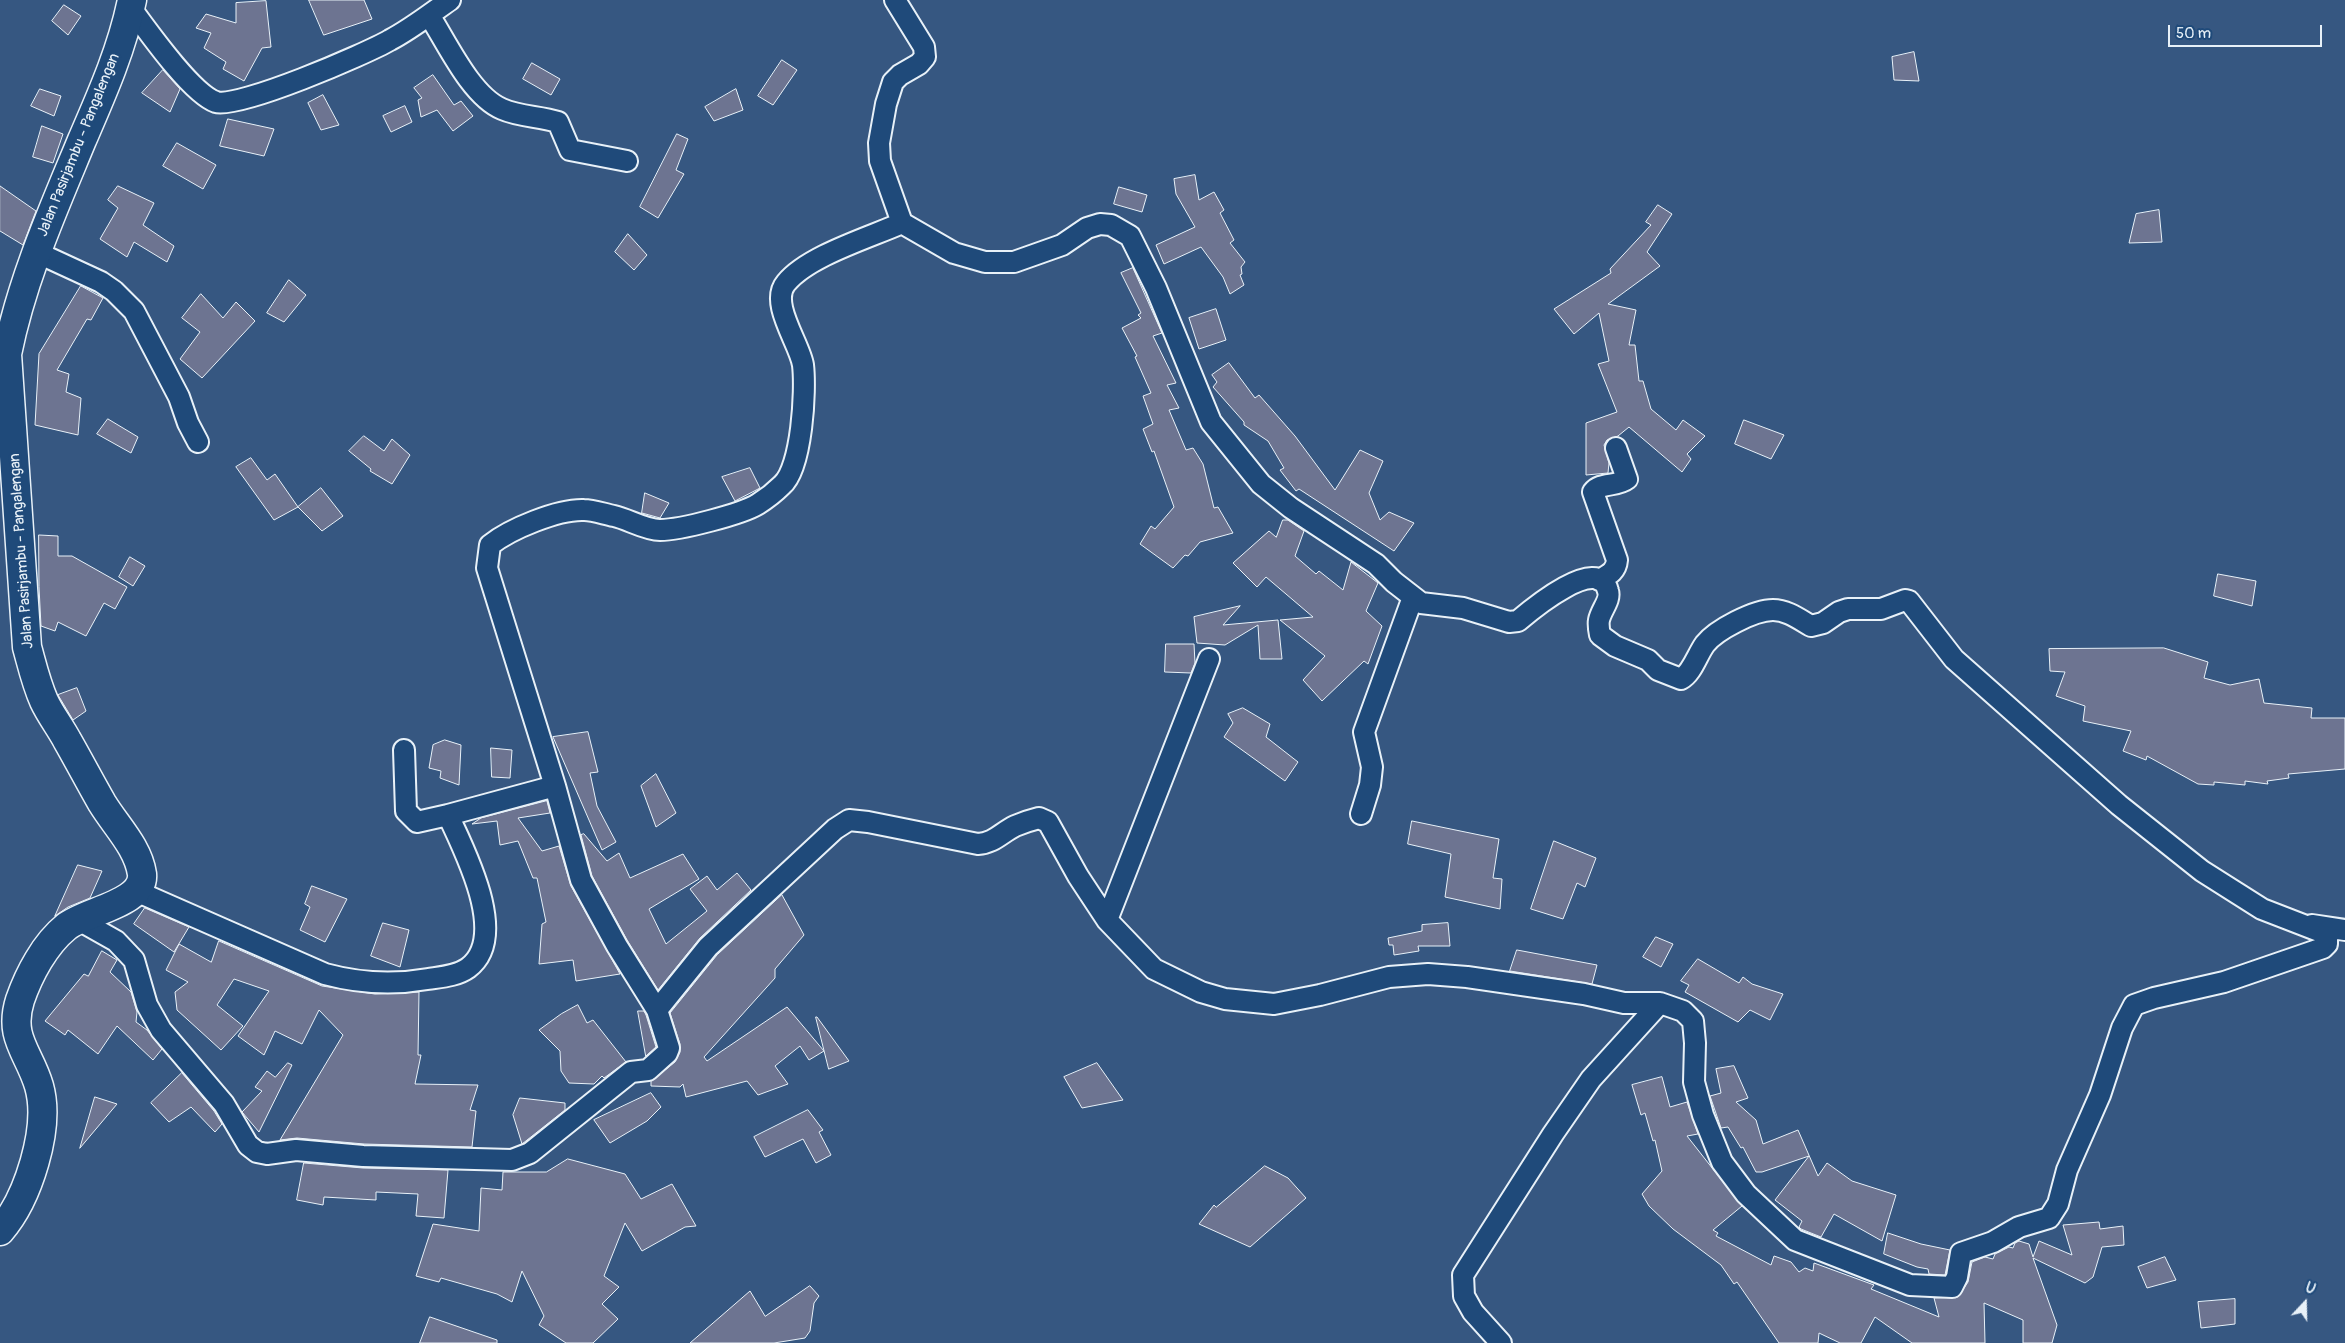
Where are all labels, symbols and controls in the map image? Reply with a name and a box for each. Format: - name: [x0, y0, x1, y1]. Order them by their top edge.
- scale bar: [2170, 15, 2324, 47]
- text: 50 m: [2176, 24, 2211, 43]
- street label: Jalan Pasirjambu - Pangalengan: [34, 51, 124, 239]
- street label: Jalan Pasirjambu - Pangalengan: [6, 453, 38, 649]
- north arrow: [2280, 1278, 2330, 1328]
- text: U: [2303, 1279, 2318, 1298]

